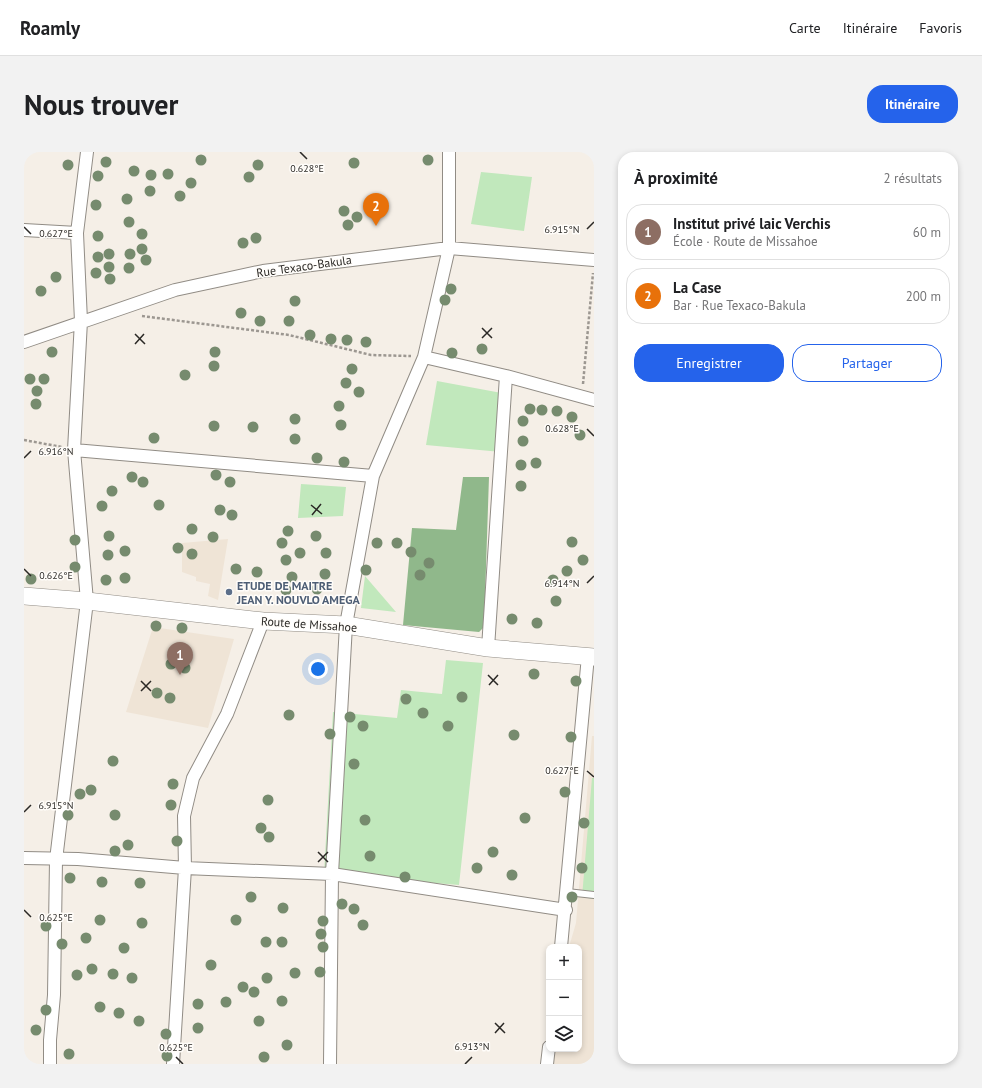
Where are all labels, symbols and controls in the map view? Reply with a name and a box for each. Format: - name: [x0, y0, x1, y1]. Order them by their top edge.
- text: Roamly: [20, 16, 80, 40]
- text: Carte: [789, 19, 821, 37]
- text: Itinéraire: [843, 19, 897, 37]
- text: Favoris: [919, 19, 962, 37]
- button: Itinéraire: [867, 85, 958, 123]
- text: Nous trouver: [24, 86, 178, 123]
- text: 0.628°E: [290, 162, 324, 175]
- text: À proximité: [634, 167, 718, 189]
- text: 2 résultats: [883, 170, 942, 187]
- pin: 2: [363, 193, 389, 226]
- text: Institut privé laic Verchis: [673, 214, 830, 233]
- text: 6.915°N: [545, 223, 579, 236]
- text: 1: [644, 224, 652, 241]
- text: 60 m: [913, 224, 941, 241]
- text: 0.627°E: [39, 227, 73, 240]
- text: École · Route de Missahoe: [673, 233, 818, 250]
- street label: Rue Texaco-Bakula: [255, 252, 353, 280]
- text: La Case: [673, 278, 721, 297]
- text: 2: [644, 288, 652, 305]
- text: 200 m: [906, 288, 941, 305]
- text: Bar · Rue Texaco-Bakula: [673, 297, 806, 314]
- button: Enregistrer: [634, 344, 784, 382]
- button: Partager: [792, 344, 942, 382]
- text: 0.628°E: [545, 422, 579, 435]
- text: 6.916°N: [39, 445, 73, 458]
- text: 0.626°E: [39, 569, 73, 582]
- text: 6.914°N: [545, 577, 579, 590]
- place label: ETUDE DE MAITRE JEAN Y. NOUVLO AMEGA: [236, 578, 361, 607]
- marker: ETUDE DE MAITRE JEAN Y. NOUVLO AMEGA: [224, 587, 234, 597]
- street label: Route de Missahoe: [260, 613, 358, 635]
- pin: 1: [167, 642, 193, 675]
- your location: [308, 659, 328, 679]
- text: 0.627°E: [545, 764, 579, 777]
- text: 6.915°N: [39, 799, 73, 812]
- text: 0.625°E: [39, 911, 73, 924]
- map controls: [546, 944, 582, 1052]
- button: +: [546, 944, 582, 980]
- button: −: [546, 980, 582, 1016]
- button: layers: [546, 1016, 582, 1052]
- text: 6.913°N: [455, 1040, 489, 1053]
- text: 0.625°E: [159, 1041, 193, 1054]

